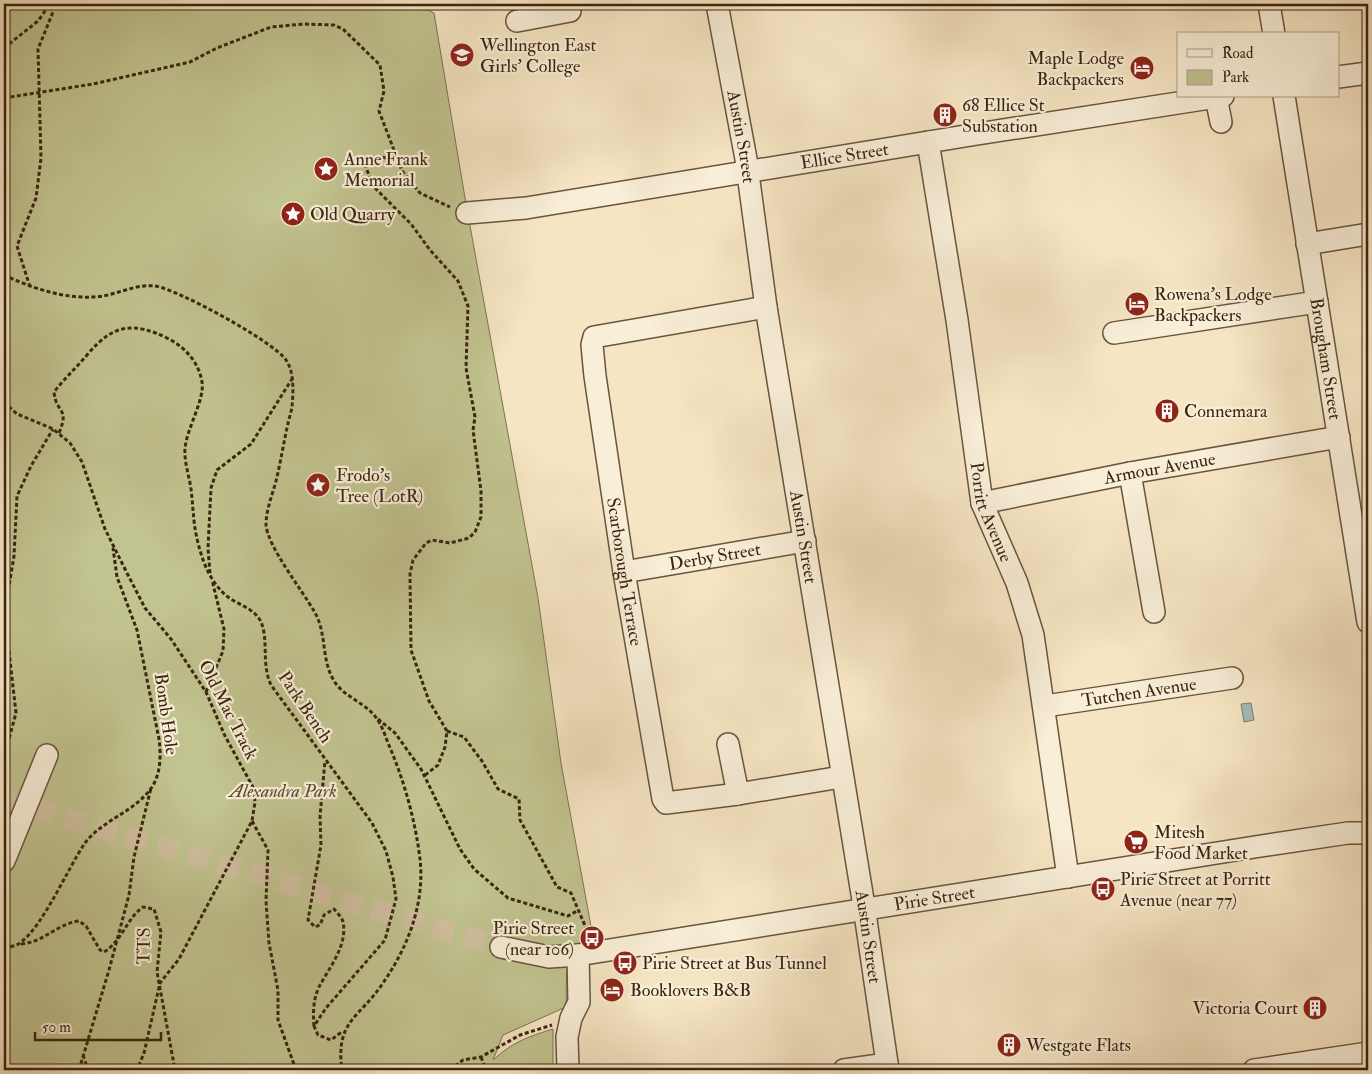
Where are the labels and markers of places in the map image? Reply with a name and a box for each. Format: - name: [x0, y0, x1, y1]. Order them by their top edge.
- place label: Wellington East Girls' College: [479, 34, 596, 78]
- school or university icon: Wellington East Girls' College: [449, 42, 475, 68]
- place label: Maple Lodge Backpackers: [1027, 47, 1124, 91]
- hotel icon: Maple Lodge Backpackers: [1129, 55, 1155, 81]
- place label: 68 Ellice St Substation: [962, 94, 1045, 138]
- building icon: 68 Ellice St Substation: [932, 102, 958, 128]
- place label: Anne Frank Memorial: [343, 148, 429, 192]
- place icon: Anne Frank Memorial: [313, 156, 339, 182]
- place icon: Old Quarry: [280, 201, 306, 227]
- place label: Old Quarry: [310, 203, 396, 226]
- place label: Rowena's Lodge Backpackers: [1154, 283, 1272, 327]
- hotel icon: Rowena's Lodge Backpackers: [1124, 291, 1150, 317]
- building icon: Connemara: [1154, 398, 1180, 424]
- place label: Connemara: [1184, 400, 1268, 423]
- place label: Frodo’s Tree (LotR): [336, 464, 423, 508]
- place icon: Frodo’s Tree (LotR): [305, 472, 331, 498]
- place label: Mitesh Food Market: [1154, 821, 1248, 865]
- supermarket icon: Mitesh Food Market: [1123, 829, 1149, 855]
- place label: Pirie Street at Porritt Avenue (near 77): [1119, 868, 1271, 912]
- bus stop icon: Pirie Street at Porritt Avenue (near 77): [1090, 876, 1116, 902]
- place label: Pirie Street (near 106): [493, 917, 574, 961]
- bus stop icon: Pirie Street (near 106): [579, 925, 605, 951]
- bus stop icon: Pirie Street at Bus Tunnel: [612, 950, 638, 976]
- place label: Pirie Street at Bus Tunnel: [642, 952, 827, 975]
- hotel icon: Booklovers B&B: [599, 977, 625, 1003]
- place label: Booklovers B&B: [630, 979, 751, 1002]
- building icon: Victoria Court: [1302, 995, 1328, 1021]
- place label: Victoria Court: [1193, 997, 1298, 1020]
- building icon: Westgate Flats: [996, 1032, 1022, 1058]
- place label: Westgate Flats: [1025, 1034, 1131, 1057]

